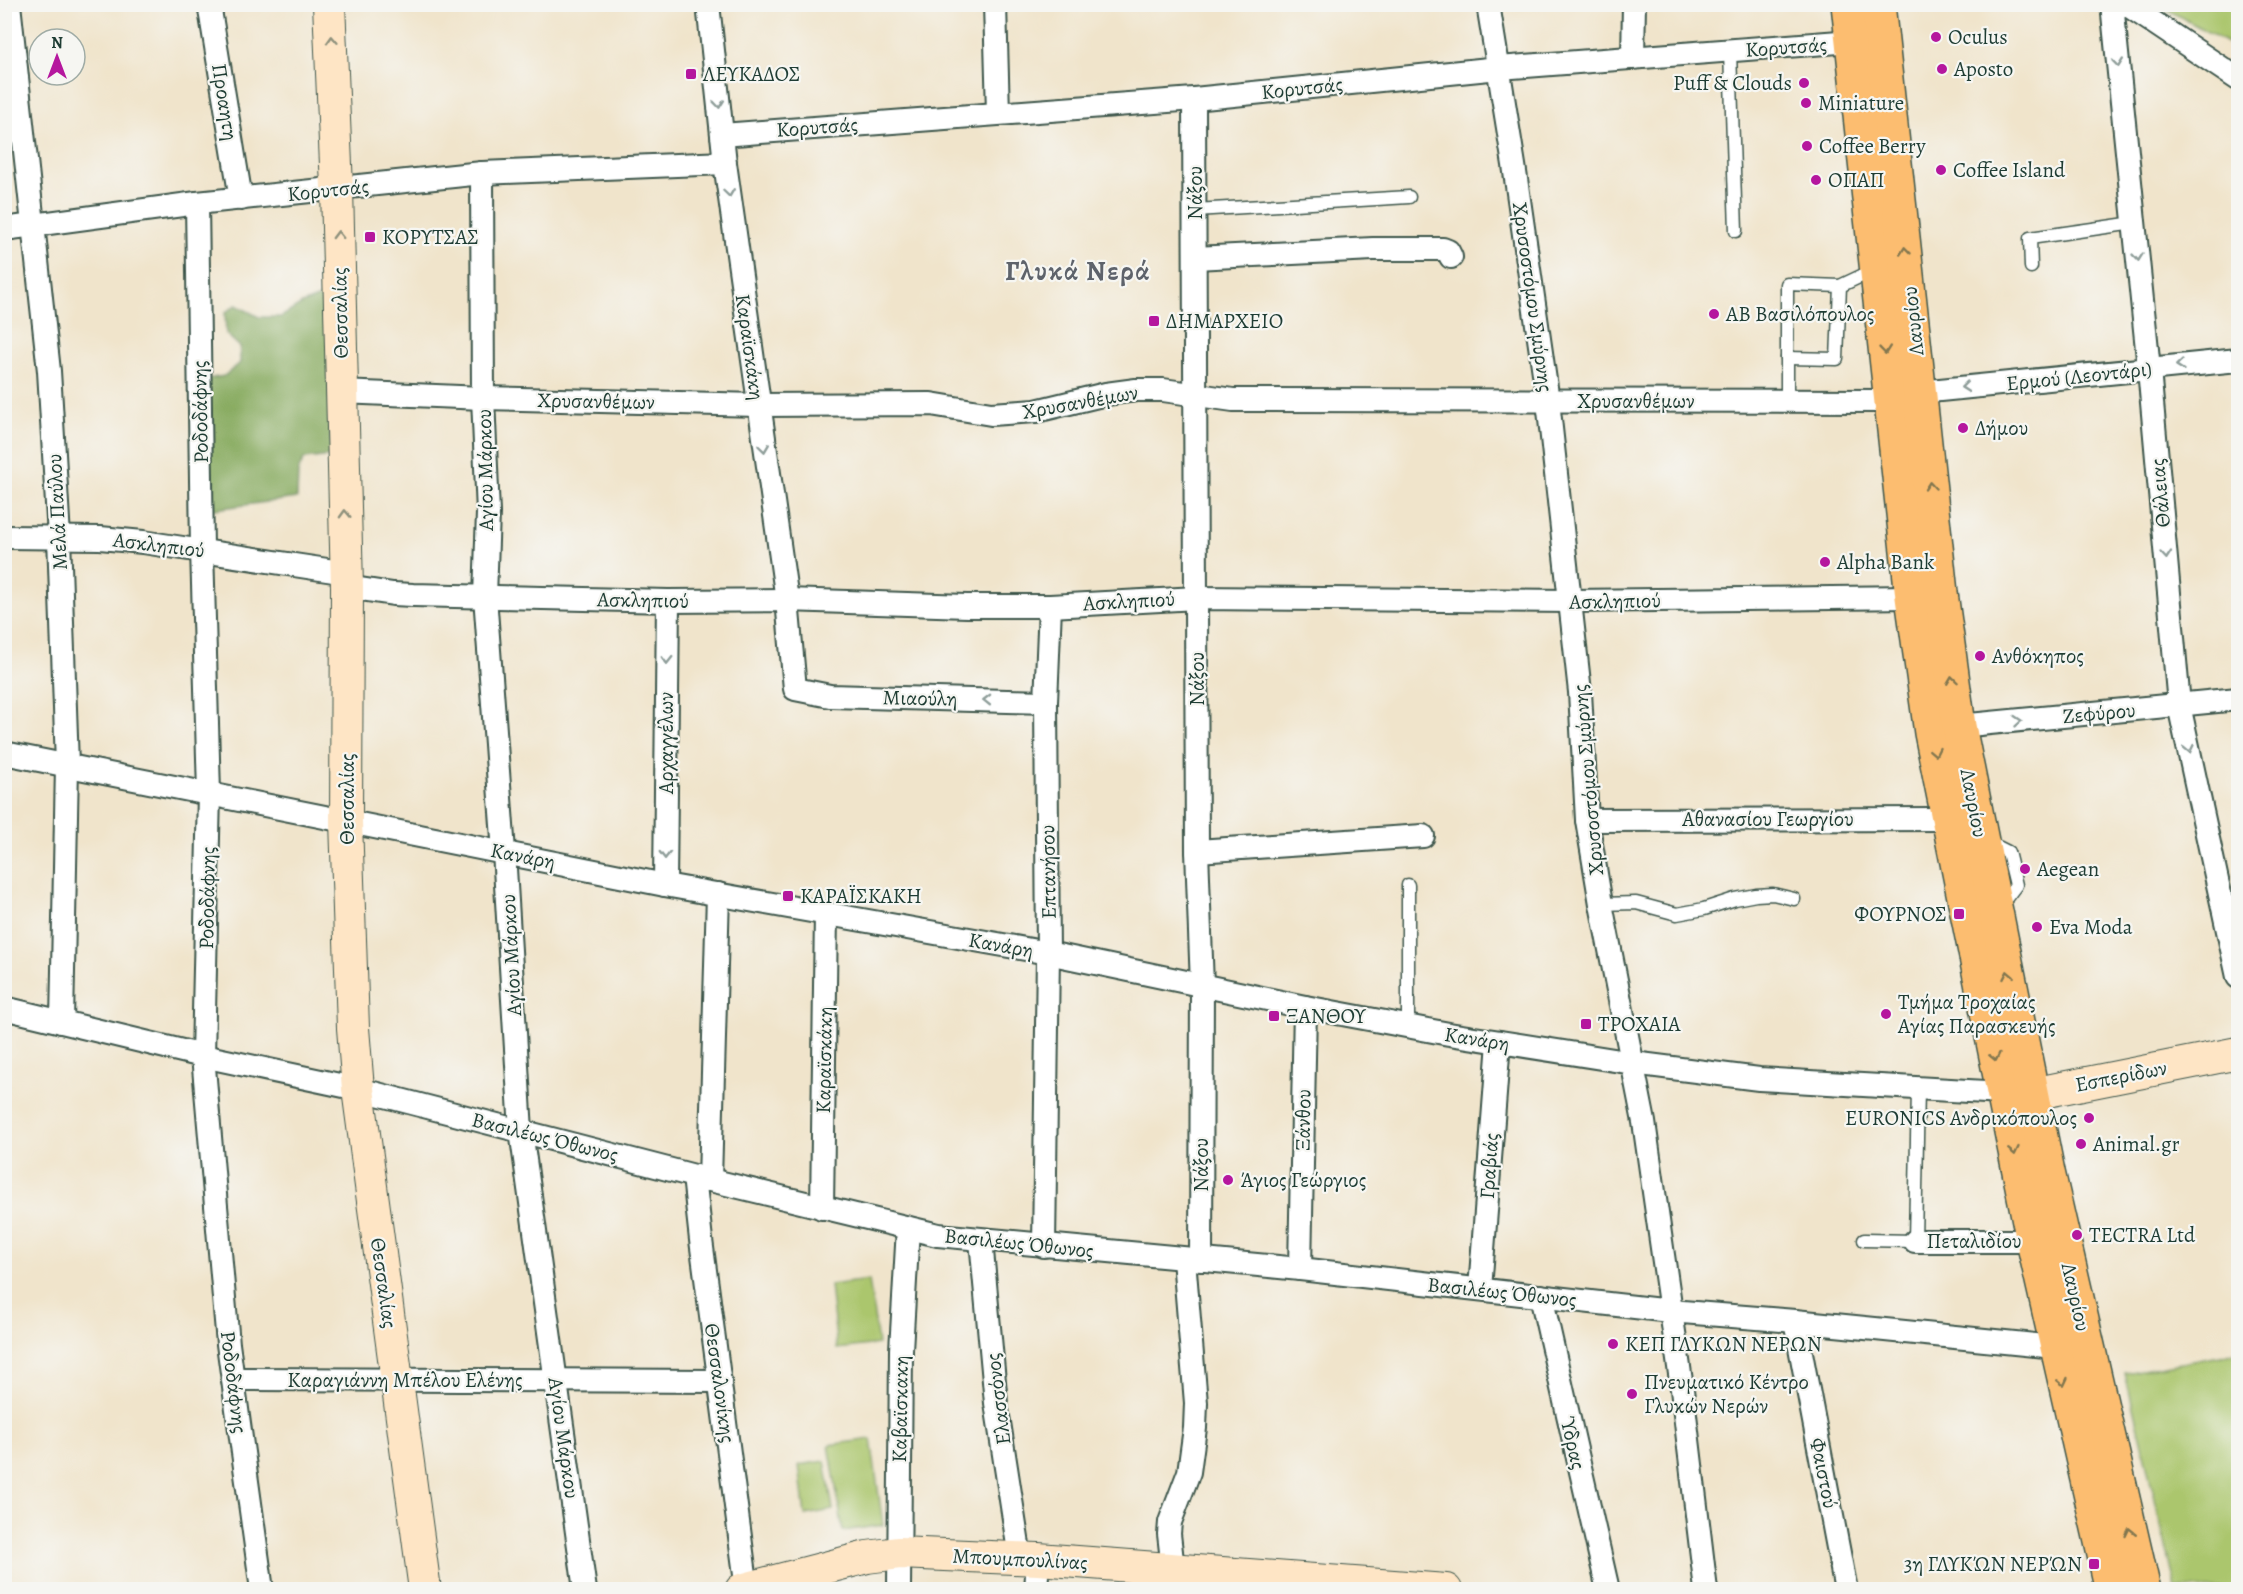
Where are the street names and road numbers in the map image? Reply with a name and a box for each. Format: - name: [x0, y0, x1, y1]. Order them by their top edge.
- street label: Κορυτσάς: [1744, 30, 1828, 64]
- street label: Προαητη: [205, 62, 245, 142]
- street label: Κορυτσάς: [1260, 70, 1344, 106]
- street label: Κορυτσάς: [775, 110, 859, 144]
- street label: Νάξου: [1181, 166, 1209, 220]
- street label: Κορυτσάς: [286, 172, 370, 208]
- street label: Χρυσοστόμου Σμύρνης: [1506, 200, 1560, 394]
- street label: Θεσσαλίας: [325, 267, 355, 359]
- street label: Λαυρίου: [1895, 285, 1931, 358]
- street label: Καραϊσκάκη: [729, 292, 771, 402]
- street label: Ερμού (Λεοντάρι): [2005, 354, 2153, 398]
- street label: Ροδοδάφνης: [185, 360, 215, 464]
- street label: Χρυσανθέμων: [1020, 378, 1141, 426]
- street label: Χρυσανθέμων: [537, 386, 655, 416]
- street label: Χρυσανθέμων: [1577, 387, 1695, 415]
- street label: Αγίου Μάρκου: [470, 409, 500, 532]
- street label: Μελά Παύλου: [40, 453, 74, 571]
- street label: Θάλειας: [2143, 457, 2177, 529]
- street label: Ασκληπιού: [111, 525, 206, 564]
- street label: Ασκληπιού: [596, 585, 689, 615]
- street label: Ασκληπιού: [1081, 585, 1176, 617]
- street label: Ασκληπιού: [1568, 586, 1661, 616]
- street label: Νάξου: [1183, 652, 1211, 706]
- street label: Μιαούλη: [882, 683, 958, 713]
- street label: Χρυσοστόμου Σμύρνης: [1566, 683, 1610, 877]
- street label: Αρχαγγέλων: [652, 692, 680, 795]
- street label: Ζεφύρου: [2061, 696, 2137, 730]
- street label: Θεσσαλίας: [333, 753, 361, 845]
- street label: Λαυρίου: [1953, 765, 1994, 840]
- street label: Αθανασίου Γεωργίου: [1681, 805, 1854, 833]
- street label: Επτανήσου: [1033, 825, 1063, 919]
- street label: Κανάρη: [488, 836, 558, 876]
- street label: Ροδοδάφνης: [192, 846, 222, 950]
- street label: Αγίου Μάρκου: [494, 893, 528, 1018]
- street label: Κανάρη: [966, 926, 1036, 964]
- street label: Καραϊσκάκη: [809, 1006, 839, 1114]
- street label: Κανάρη: [1442, 1020, 1512, 1058]
- street label: Εσπερίδων: [2073, 1053, 2170, 1099]
- street label: Ξάνθου: [1288, 1089, 1318, 1151]
- street label: Βασιλέως Όθωνος: [469, 1105, 621, 1169]
- street label: Γραβιάς: [1473, 1132, 1505, 1200]
- street label: Νάξου: [1187, 1138, 1215, 1192]
- street label: Βασιλέως Όθωνος: [943, 1221, 1095, 1265]
- street label: Πεταλιδίου: [1926, 1227, 2022, 1255]
- street label: Θεσσαλίας: [364, 1236, 404, 1330]
- street label: Λαυρίου: [2054, 1259, 2097, 1334]
- street label: Βασιλέως Όθωνος: [1426, 1270, 1578, 1314]
- street label: Θεσσαλονίκης: [698, 1321, 742, 1445]
- street label: Ροδοδάφνης: [214, 1329, 254, 1435]
- street label: Ελασσόνος: [978, 1352, 1018, 1446]
- street label: Καβαϊσκακη: [885, 1355, 915, 1463]
- street label: Καραγιάννη Μπέλου Ελένης: [287, 1366, 523, 1394]
- street label: Αγίου Μάρκου: [542, 1375, 586, 1500]
- street label: Ύδρας: [1553, 1414, 1593, 1472]
- street label: Φαιστού: [1803, 1435, 1845, 1511]
- street label: Μπουμπουλίνας: [952, 1541, 1088, 1577]

